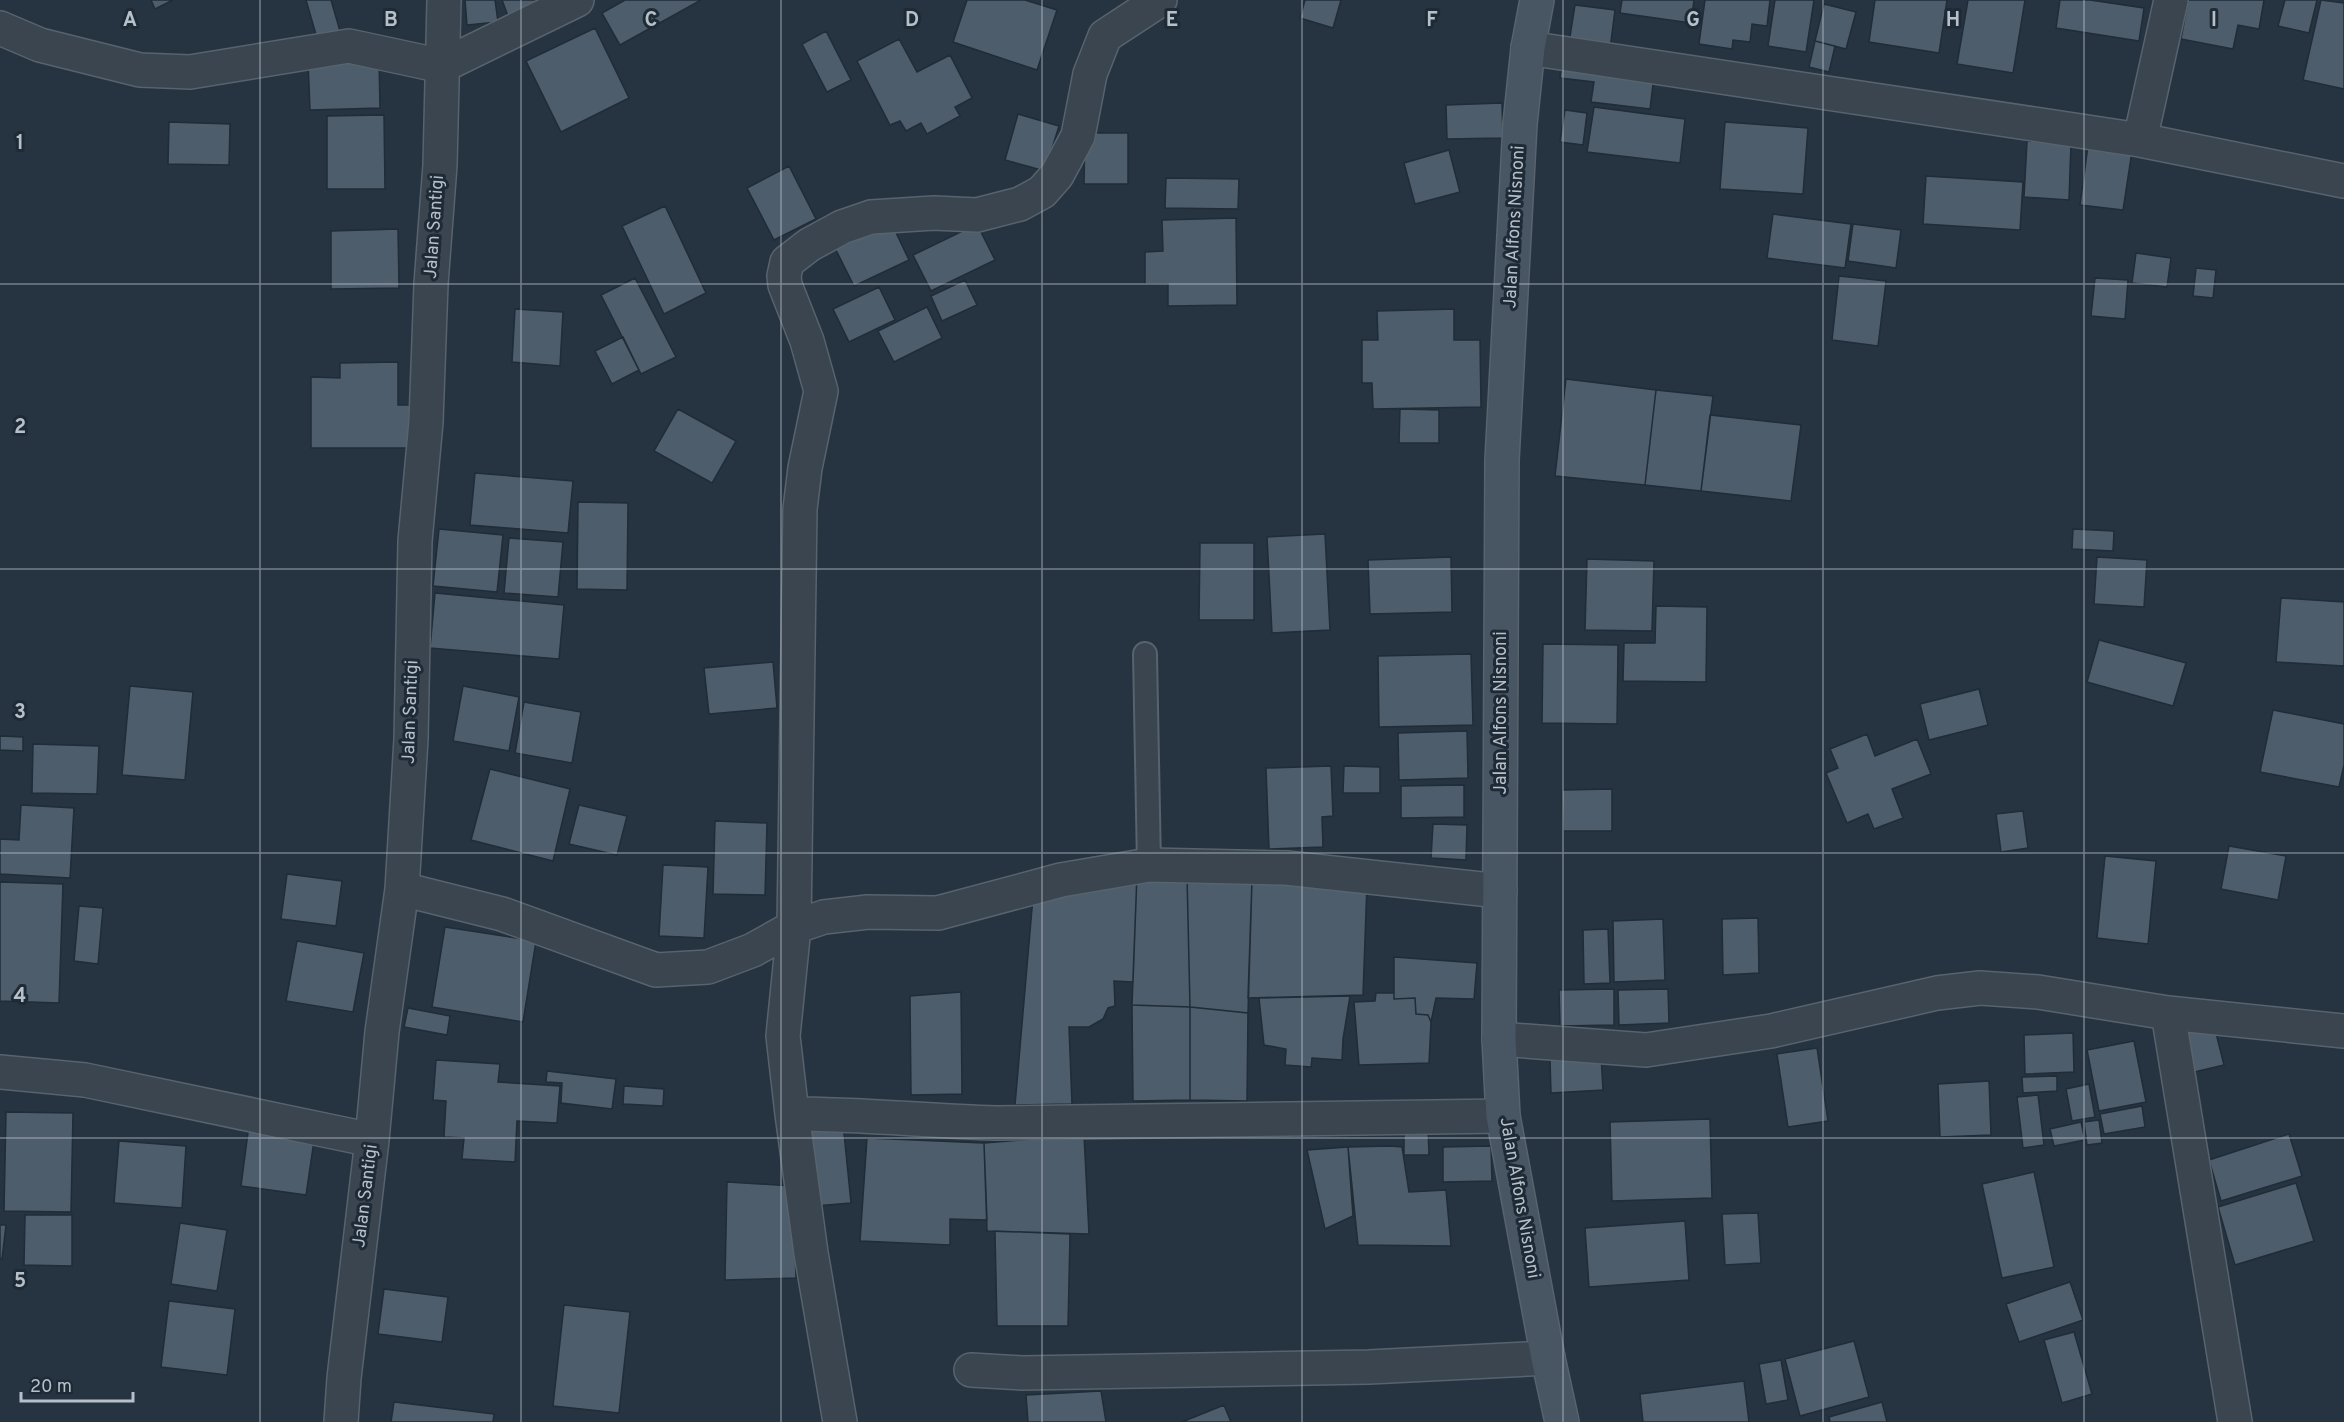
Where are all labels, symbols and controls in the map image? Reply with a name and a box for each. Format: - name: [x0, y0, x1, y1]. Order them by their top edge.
- text: A: [123, 8, 137, 34]
- text: B: [384, 8, 398, 34]
- text: C: [645, 8, 657, 34]
- text: D: [905, 8, 919, 34]
- text: E: [1166, 8, 1178, 34]
- text: F: [1426, 8, 1438, 34]
- text: G: [1686, 8, 1700, 34]
- text: H: [1946, 8, 1960, 34]
- text: I: [2211, 8, 2217, 34]
- text: 1: [16, 131, 24, 157]
- street label: Jalan Alfons Nisnoni: [1499, 145, 1531, 309]
- street label: Jalan Santigi: [420, 174, 450, 280]
- text: 2: [14, 415, 26, 441]
- street label: Jalan Alfons Nisnoni: [1490, 631, 1513, 795]
- street label: Jalan Santigi: [398, 660, 424, 764]
- text: 3: [14, 700, 26, 726]
- text: 4: [14, 984, 26, 1010]
- street label: Jalan Alfons Nisnoni: [1493, 1116, 1545, 1280]
- street label: Jalan Santigi: [348, 1143, 384, 1249]
- text: 5: [14, 1269, 26, 1295]
- scale bar: [21, 1365, 134, 1403]
- text: 20 m: [30, 1376, 72, 1399]

